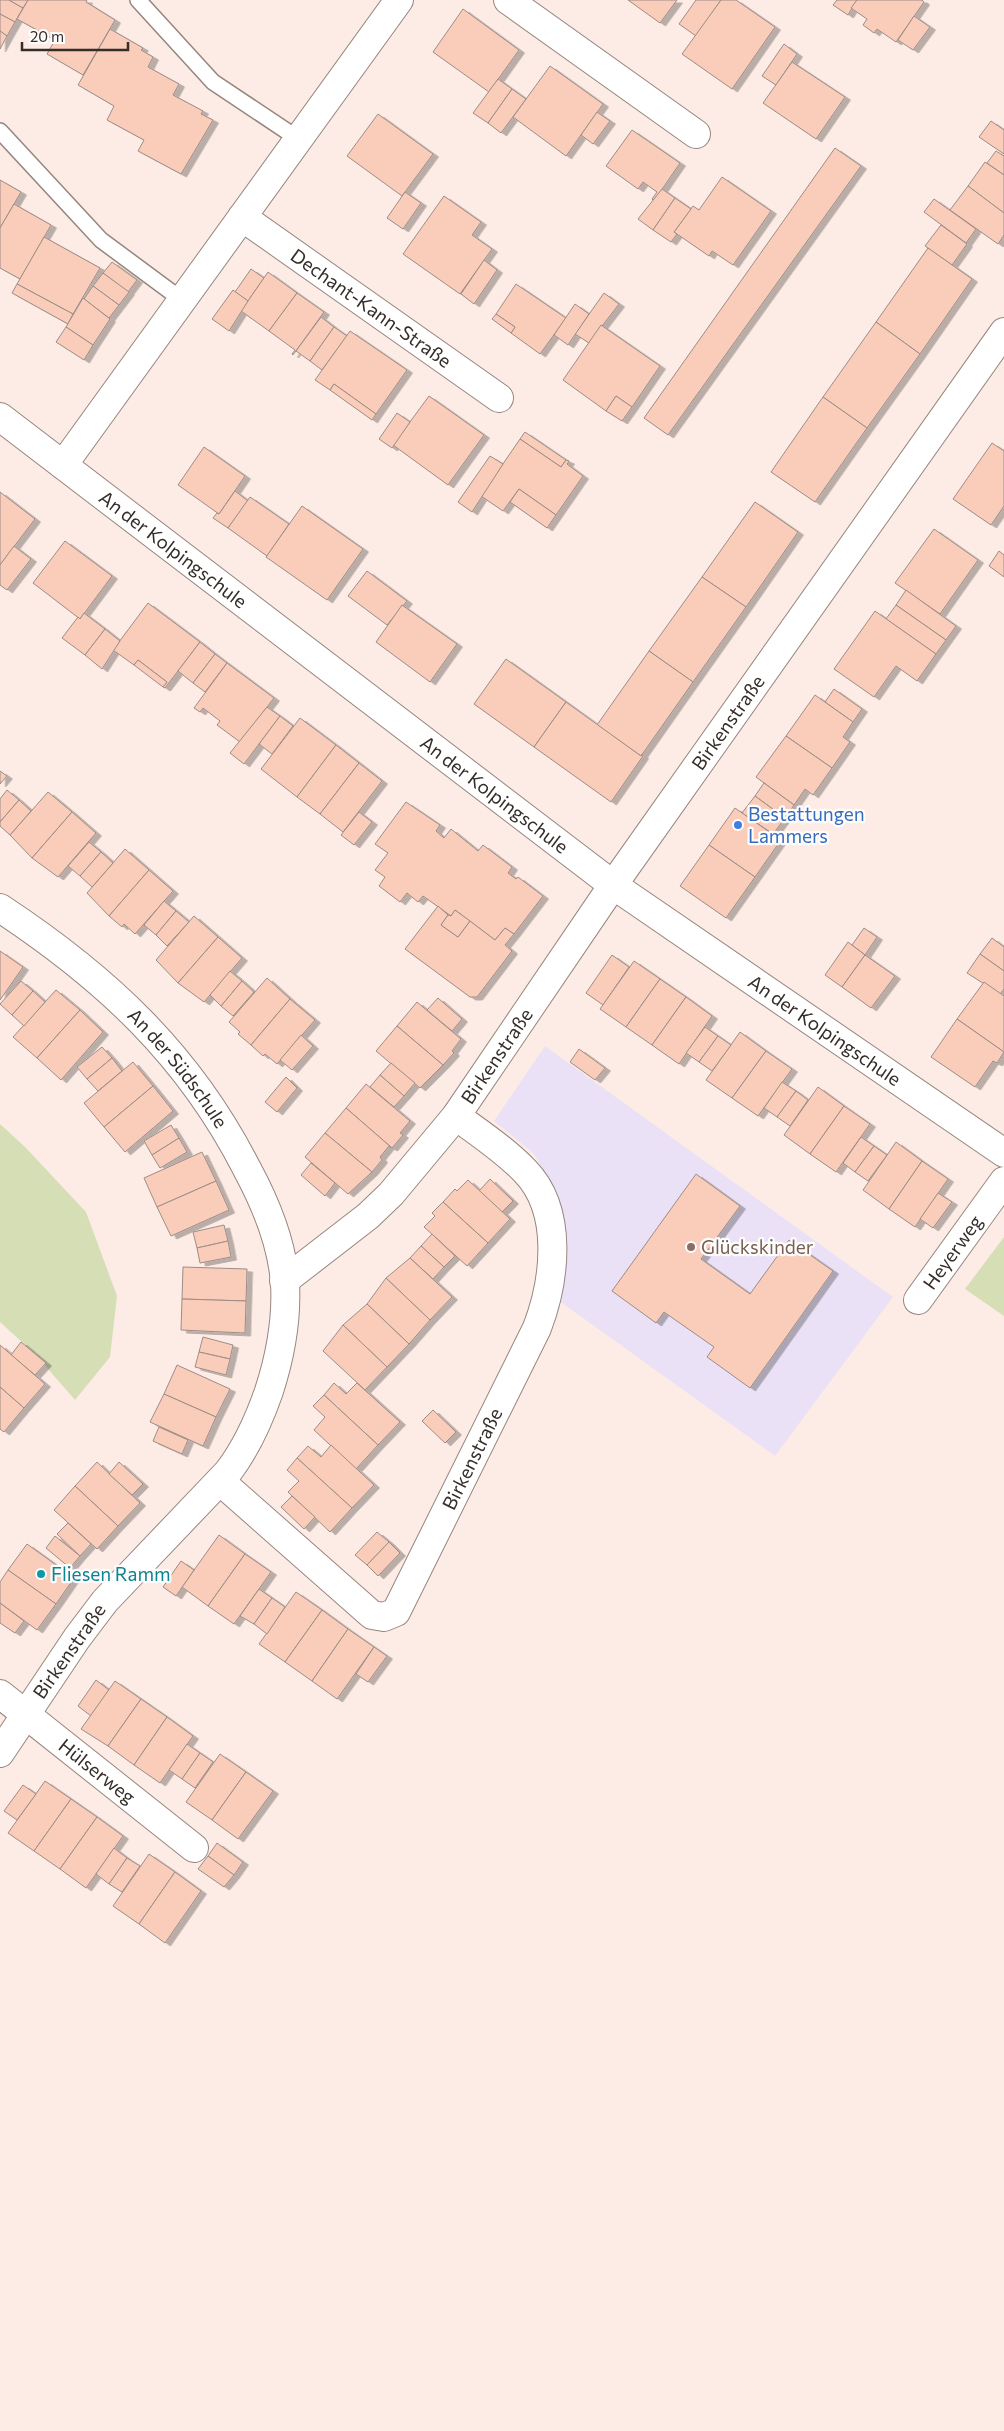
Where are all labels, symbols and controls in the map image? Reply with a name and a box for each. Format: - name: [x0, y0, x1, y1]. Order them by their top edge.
- scale bar: [22, 20, 129, 52]
- text: 20 m: [30, 27, 64, 45]
- street label: Dechant-Kann-Straße: [287, 243, 456, 372]
- street label: An der Kolpingschule: [95, 485, 252, 613]
- street label: Birkenstraße: [686, 670, 769, 774]
- street label: An der Kolpingschule: [416, 730, 573, 858]
- place label: Bestattungen Lammers: [748, 802, 865, 847]
- marker: Bestattungen Lammers: [732, 819, 744, 831]
- street label: An der Kolpingschule: [744, 969, 906, 1090]
- street label: An der Südschule: [123, 1003, 233, 1132]
- street label: Birkenstraße: [456, 1004, 537, 1108]
- street label: Heyerweg: [918, 1210, 987, 1294]
- place label: Glückskinder: [701, 1235, 814, 1258]
- marker: Glückskinder: [685, 1241, 697, 1253]
- street label: Birkenstraße: [437, 1404, 507, 1513]
- place label: Fliesen Ramm: [51, 1562, 171, 1585]
- marker: Fliesen Ramm: [35, 1568, 47, 1580]
- street label: Birkenstraße: [27, 1599, 110, 1703]
- street label: Hülserweg: [55, 1733, 140, 1808]

